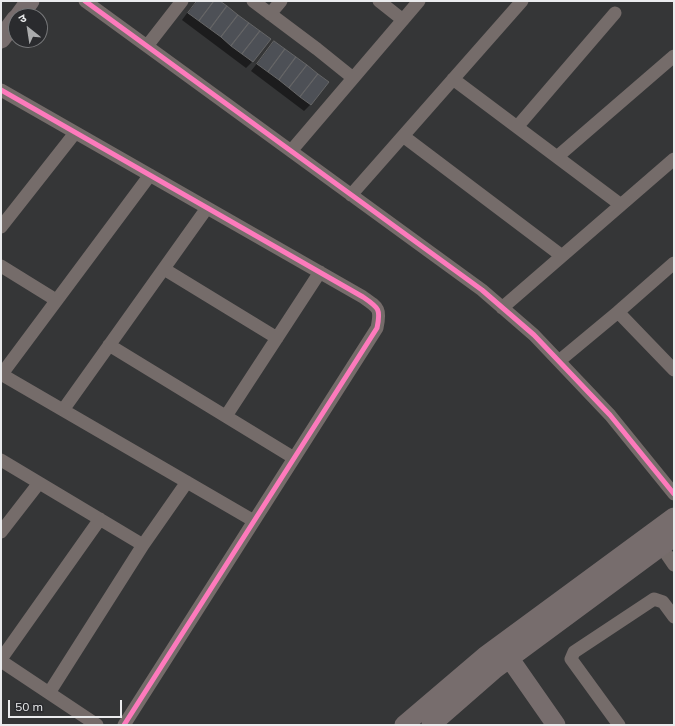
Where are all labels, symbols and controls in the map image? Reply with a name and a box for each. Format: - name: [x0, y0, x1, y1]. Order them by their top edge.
- north arrow: [8, 8, 48, 48]
- text: उ: [16, 11, 29, 26]
- scale bar: [10, 692, 124, 718]
- text: 50 m: [15, 699, 43, 714]

